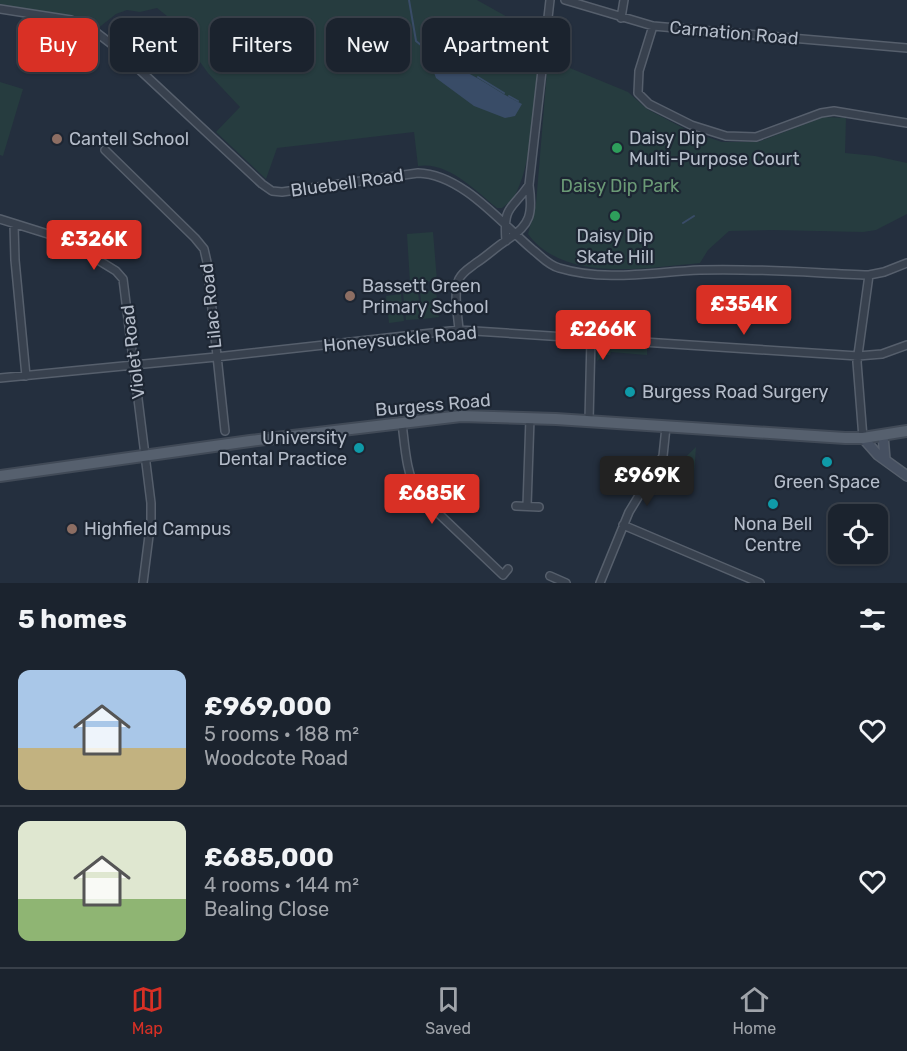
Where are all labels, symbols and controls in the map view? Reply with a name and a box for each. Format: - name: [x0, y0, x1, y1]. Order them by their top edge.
- street label: Carnation Road: [669, 16, 799, 50]
- chip: Buy: [18, 18, 98, 72]
- chip: Rent: [110, 18, 198, 72]
- chip: Filters: [210, 18, 314, 72]
- chip: New: [326, 18, 410, 72]
- chip: Apartment: [422, 18, 570, 72]
- place label: Daisy Dip Multi-Purpose Court: [629, 127, 799, 170]
- place label: Cantell School: [69, 128, 189, 150]
- marker: Cantell School: [50, 132, 64, 146]
- marker: Daisy Dip Multi-Purpose Court: [610, 141, 624, 155]
- street label: Bluebell Road: [289, 164, 405, 202]
- park label: Daisy Dip Park: [561, 175, 680, 197]
- marker: Daisy Dip Skate Hill: [608, 209, 622, 223]
- pin: £326K: [52, 220, 136, 271]
- place label: Daisy Dip Skate Hill: [576, 225, 654, 268]
- text: £326K: [61, 227, 127, 251]
- street label: Lilac Road: [196, 262, 226, 350]
- place label: Bassett Green Primary School: [362, 275, 489, 318]
- pin: £354K: [702, 285, 786, 336]
- marker: Bassett Green Primary School: [343, 289, 357, 303]
- text: £354K: [710, 292, 778, 316]
- street label: Violet Road: [116, 304, 150, 400]
- pin: £266K: [561, 310, 645, 361]
- text: £266K: [570, 317, 636, 341]
- street label: Honeysuckle Road: [322, 321, 478, 357]
- place label: Burgess Road Surgery: [642, 381, 829, 403]
- marker: Burgess Road Surgery: [623, 385, 637, 399]
- street label: Burgess Road: [374, 389, 492, 421]
- place label: University Dental Practice: [218, 427, 347, 470]
- marker: University Dental Practice: [352, 441, 366, 455]
- marker: Green Space: [820, 455, 834, 469]
- pin: £969K: [605, 456, 689, 507]
- text: £969K: [614, 463, 680, 487]
- place label: Green Space: [774, 471, 880, 493]
- pin: £685K: [390, 474, 474, 525]
- text: £685K: [398, 481, 466, 505]
- marker: Nona Bell Centre: [766, 497, 780, 511]
- map controls: [828, 504, 888, 564]
- button: locate: [828, 504, 888, 564]
- place label: Nona Bell Centre: [734, 513, 812, 556]
- place label: Highfield Campus: [84, 518, 231, 540]
- marker: Highfield Campus: [65, 522, 79, 536]
- icon: filters: [856, 603, 889, 636]
- text: 5 homes: [18, 604, 127, 635]
- text: £969,000: [204, 691, 332, 722]
- icon: home: [66, 694, 138, 766]
- icon: heart: [856, 714, 889, 747]
- text: 5 rooms · 188 m²: [204, 722, 359, 746]
- text: Woodcote Road: [204, 746, 348, 770]
- text: £685,000: [204, 842, 334, 873]
- icon: home: [66, 845, 138, 917]
- icon: heart: [856, 865, 889, 898]
- text: 4 rooms · 144 m²: [204, 873, 359, 897]
- text: Bealing Close: [204, 897, 329, 921]
- tab: Map: [131, 983, 164, 1038]
- tab: Saved: [425, 983, 471, 1038]
- tab: Home: [732, 983, 776, 1038]

